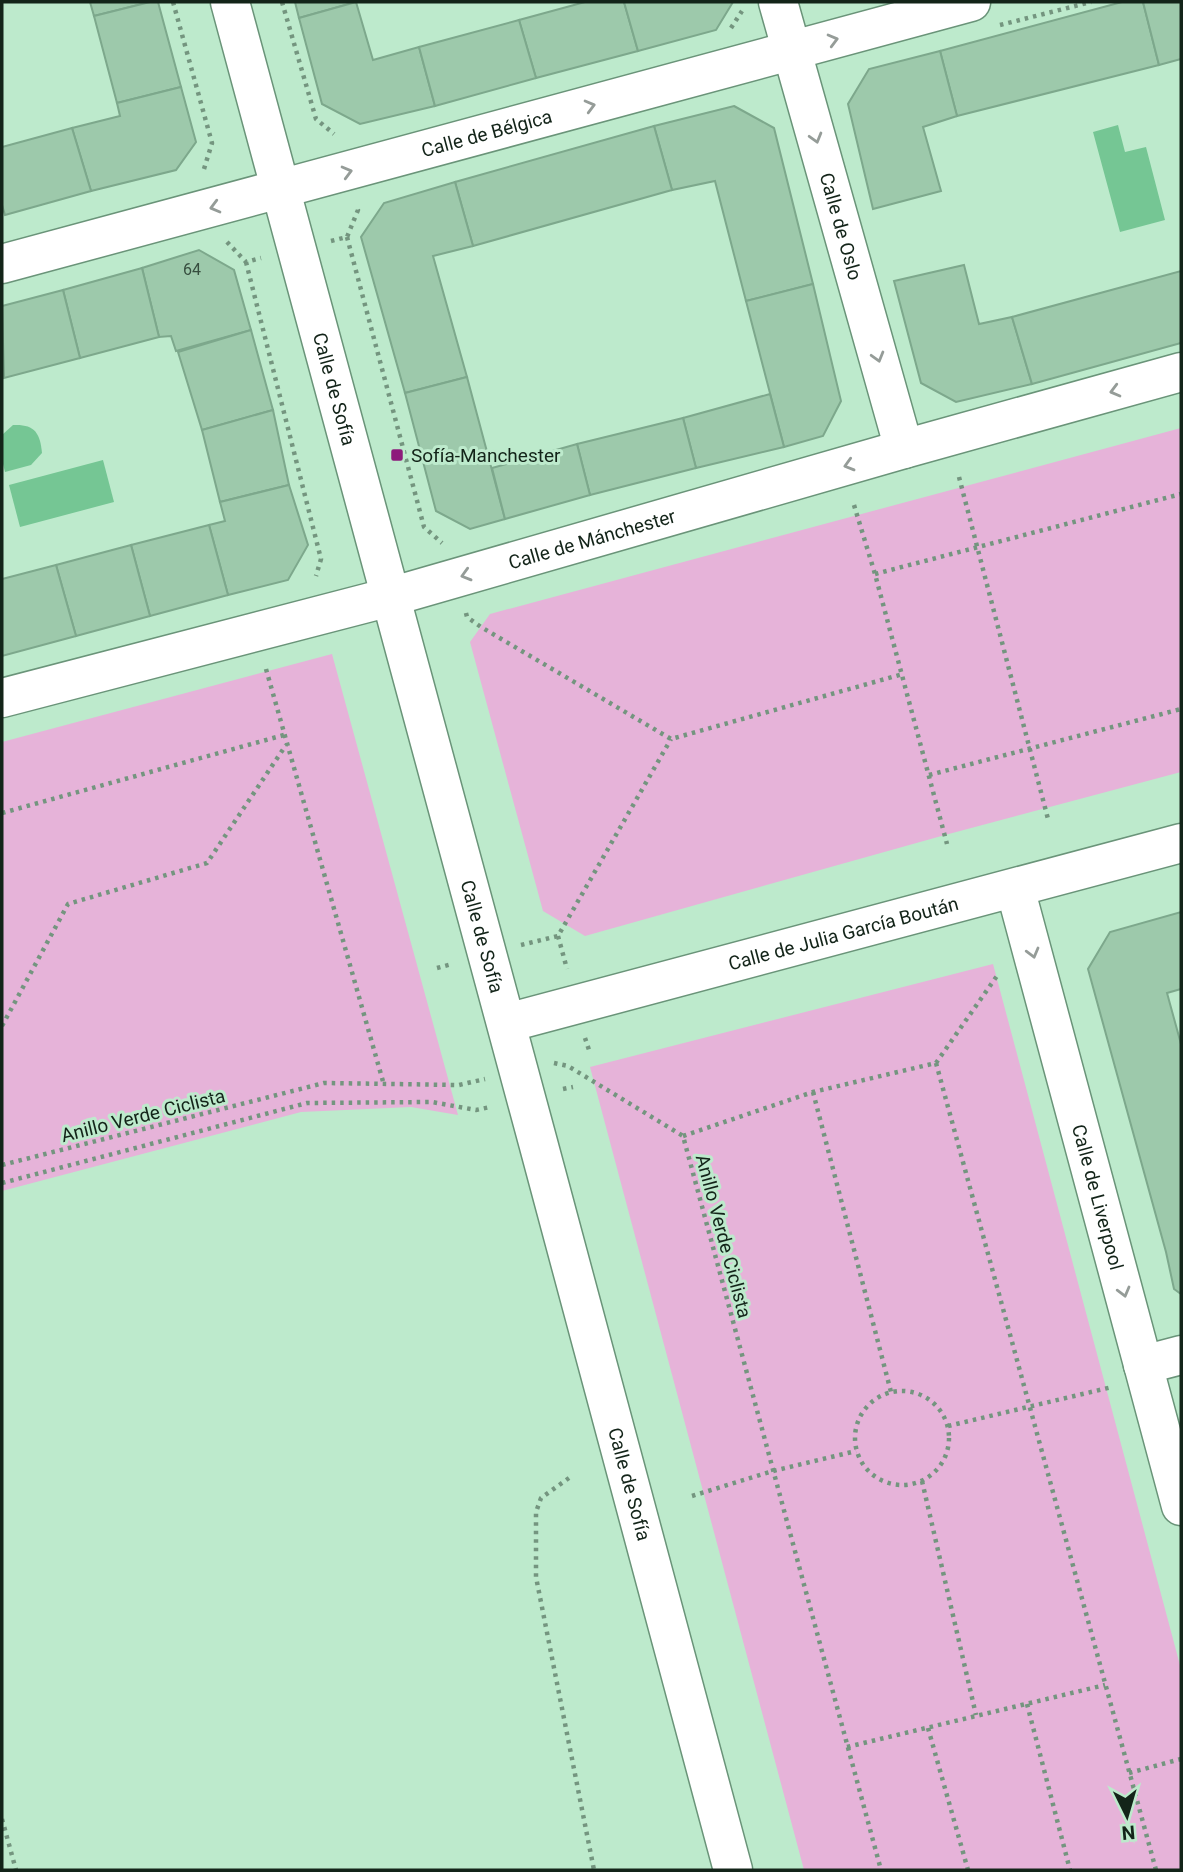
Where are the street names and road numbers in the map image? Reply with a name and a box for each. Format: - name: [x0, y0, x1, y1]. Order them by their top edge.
- street label: Calle de Bélgica: [419, 105, 555, 162]
- street label: Calle de Oslo: [815, 170, 867, 283]
- street label: Calle de Sofía: [308, 330, 360, 448]
- street label: Calle de Mánchester: [506, 504, 679, 574]
- street label: Calle de Sofía: [456, 878, 508, 996]
- street label: Calle de Julia García Boután: [726, 892, 961, 975]
- street label: Anillo Verde Ciclista: [59, 1084, 228, 1147]
- street label: Calle de Liverpool: [1067, 1122, 1128, 1272]
- street label: Anillo Verde Ciclista: [691, 1152, 756, 1320]
- street label: Calle de Sofía: [603, 1425, 655, 1543]

